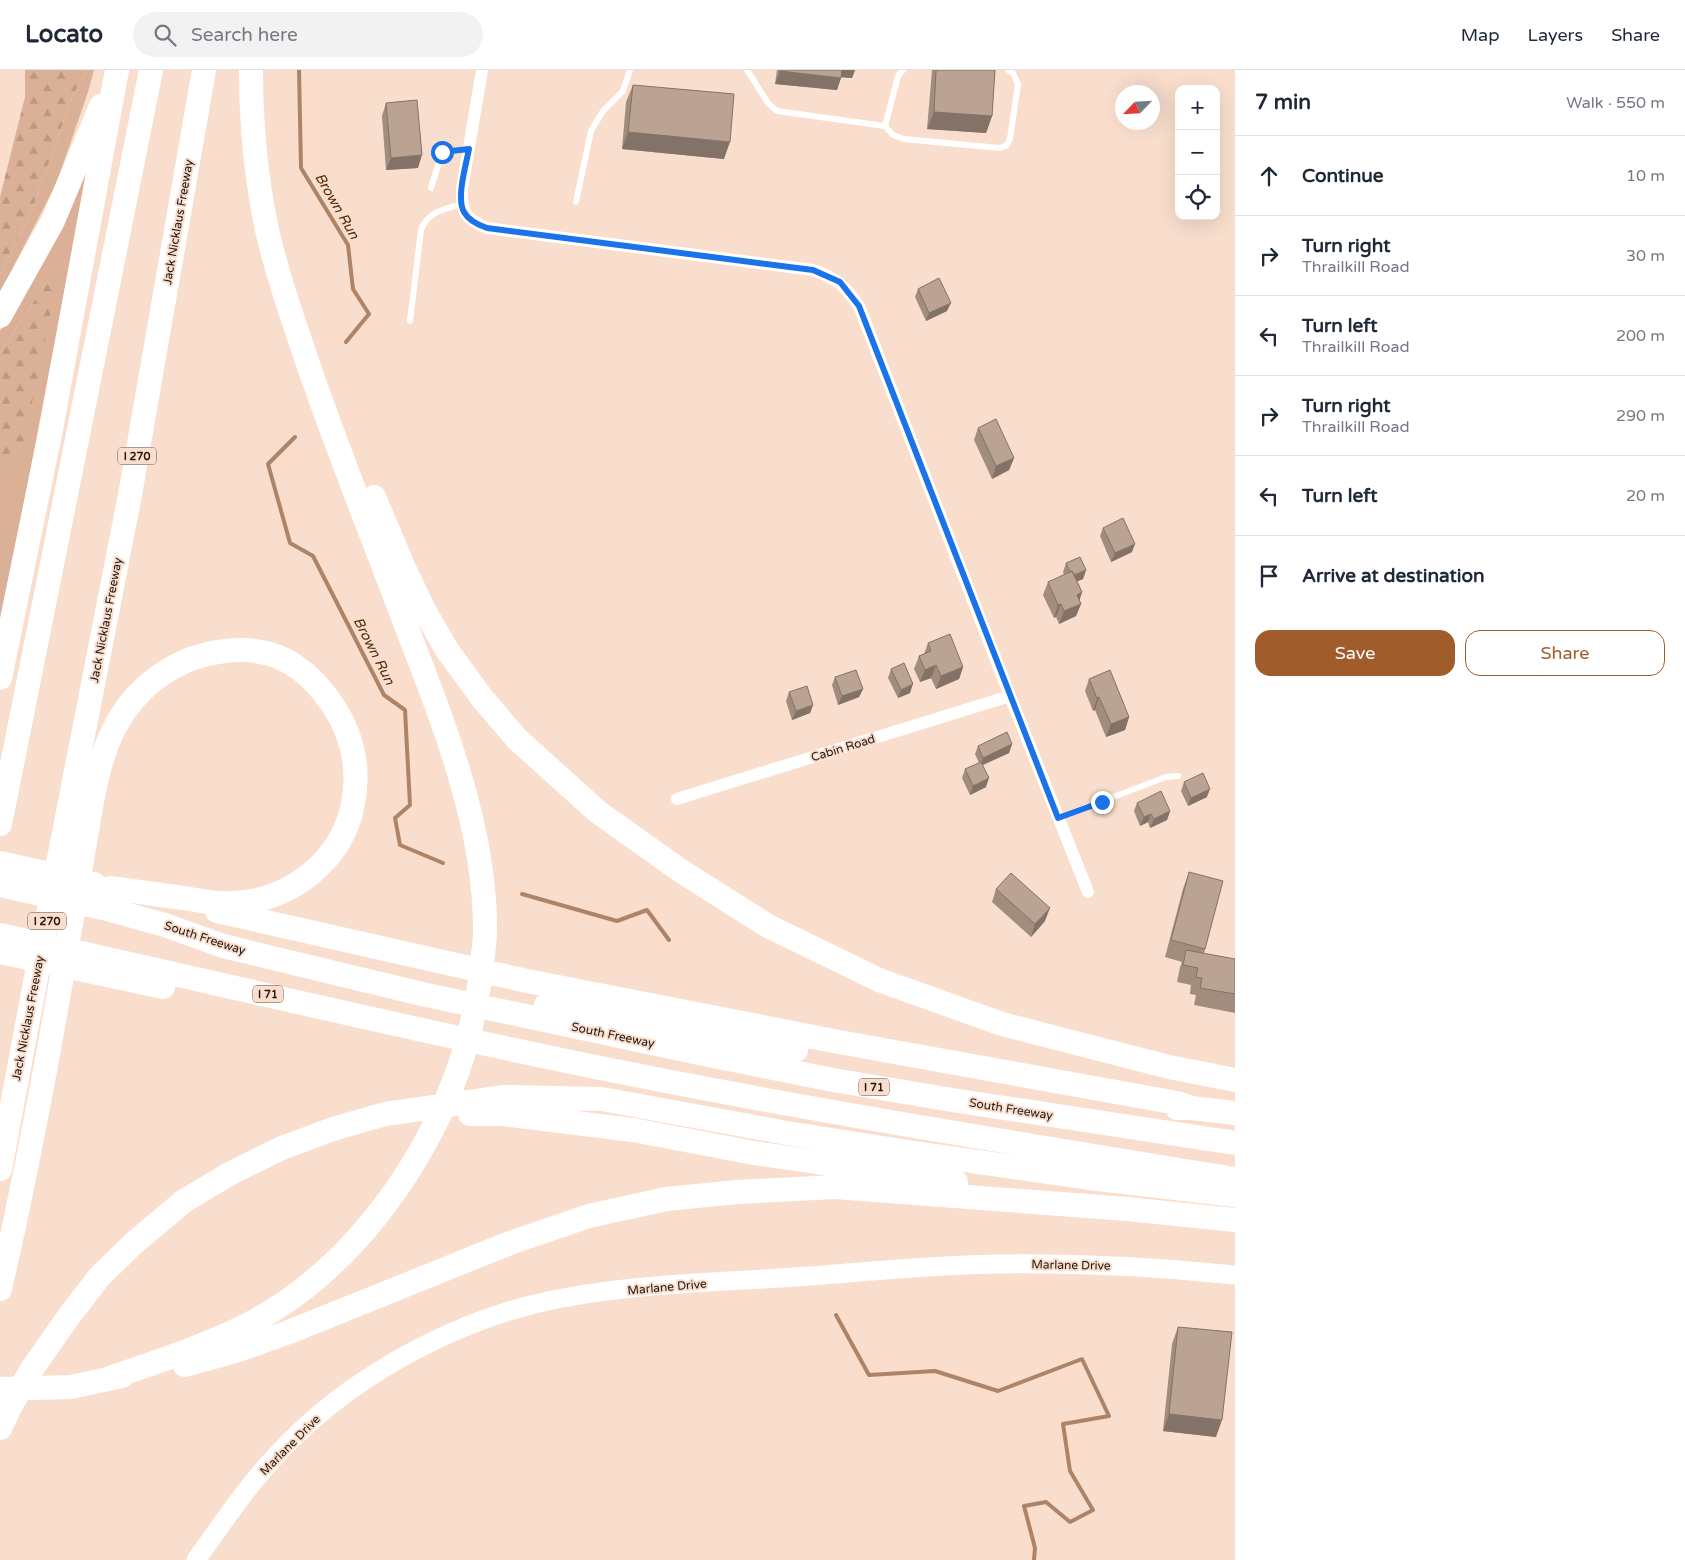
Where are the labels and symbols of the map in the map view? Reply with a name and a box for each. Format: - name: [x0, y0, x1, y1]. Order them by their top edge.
- north arrow: [1115, 85, 1160, 130]
- route start: [431, 141, 454, 164]
- street label: Jack Nicklaus Freeway: [160, 158, 196, 286]
- water label: Brown Run: [311, 170, 363, 242]
- road number: I 270: [118, 448, 156, 464]
- street label: Jack Nicklaus Freeway: [87, 556, 125, 684]
- water label: Brown Run: [350, 614, 398, 688]
- street label: Cabin Road: [809, 732, 877, 764]
- route end: [1091, 791, 1114, 814]
- road number: I 270: [28, 912, 66, 929]
- street label: South Freeway: [163, 918, 248, 958]
- street label: Jack Nicklaus Freeway: [9, 954, 47, 1082]
- road number: I 71: [253, 986, 283, 1002]
- street label: South Freeway: [570, 1019, 656, 1051]
- road number: I 71: [859, 1079, 889, 1096]
- street label: South Freeway: [968, 1095, 1054, 1123]
- street label: Marlane Drive: [1031, 1257, 1111, 1273]
- street label: Marlane Drive: [627, 1277, 707, 1297]
- street label: Marlane Drive: [257, 1412, 323, 1478]

